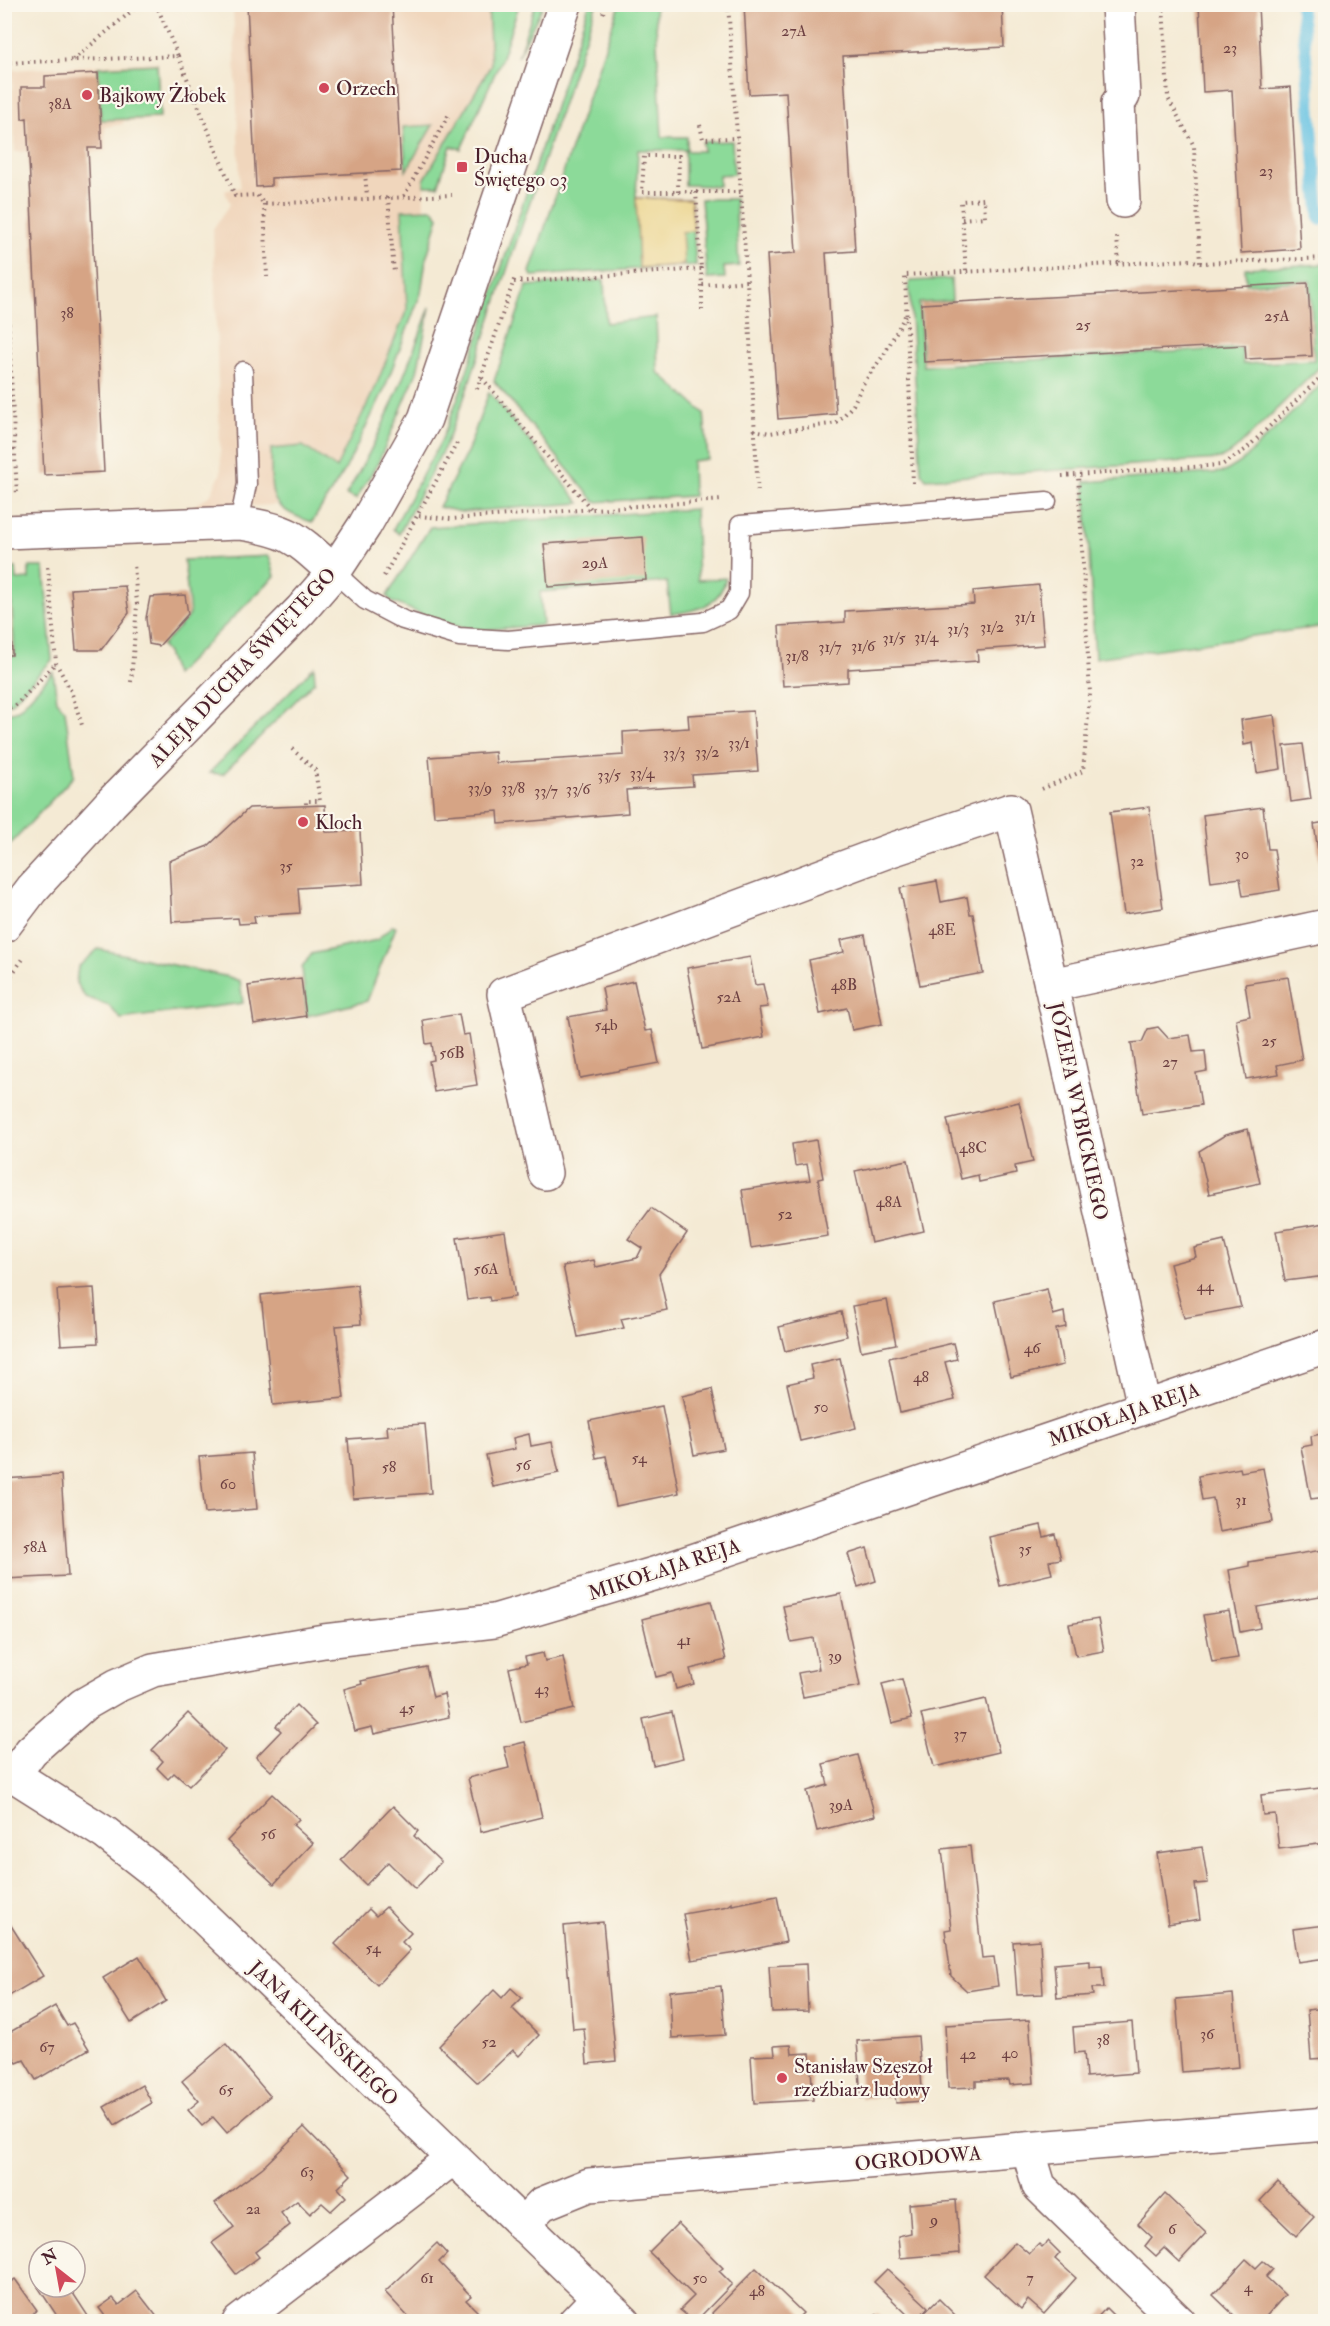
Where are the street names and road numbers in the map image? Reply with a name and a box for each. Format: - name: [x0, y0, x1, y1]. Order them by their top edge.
- street label: ALEJA DUCHA ŚWIĘTEGO: [142, 562, 341, 773]
- street label: JÓZEFA WYBICKIEGO: [1043, 999, 1115, 1222]
- street label: MIKOŁAJA REJA: [1045, 1377, 1203, 1452]
- street label: MIKOŁAJA REJA: [585, 1533, 744, 1606]
- street label: JANA KILIŃSKIEGO: [243, 1954, 404, 2111]
- street label: OGRODOWA: [854, 2140, 983, 2176]

